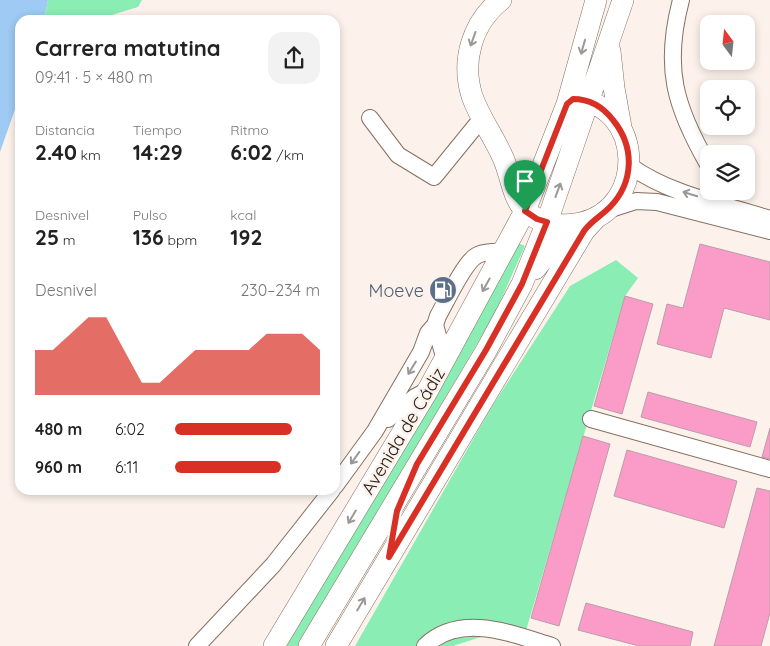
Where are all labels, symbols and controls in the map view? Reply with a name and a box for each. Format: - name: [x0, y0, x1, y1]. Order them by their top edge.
- north arrow: [700, 15, 755, 70]
- map controls: [700, 15, 755, 200]
- one-way arrow: [468, 31, 477, 46]
- button: share: [268, 32, 320, 84]
- text: Carrera matutina: [35, 34, 221, 62]
- one-way arrow: [577, 38, 587, 54]
- text: 09:41 · 5 × 480 m: [35, 67, 153, 87]
- button: locate: [700, 80, 755, 135]
- text: Distancia: [35, 121, 95, 139]
- text: Tiempo: [133, 121, 182, 139]
- text: Ritmo: [230, 121, 269, 139]
- text: 2.40: [35, 139, 77, 165]
- text: 14:29: [133, 139, 183, 165]
- text: 6:02: [230, 139, 273, 165]
- button: layers: [700, 145, 755, 200]
- text: km: [77, 146, 101, 164]
- text: /km: [273, 146, 304, 164]
- pin: [504, 160, 546, 211]
- icon: arrive: [511, 167, 539, 195]
- one-way arrow: [554, 182, 563, 198]
- one-way arrow: [682, 189, 698, 199]
- text: Desnivel: [35, 206, 89, 224]
- text: Pulso: [133, 206, 167, 224]
- text: kcal: [230, 206, 256, 224]
- text: 25: [35, 224, 59, 250]
- text: 136: [133, 224, 164, 250]
- text: 192: [230, 224, 262, 250]
- text: m: [59, 231, 76, 249]
- text: bpm: [164, 231, 197, 249]
- fuel station icon: Moeve: [428, 275, 458, 305]
- one-way arrow: [481, 278, 491, 293]
- place label: Moeve: [369, 279, 424, 302]
- text: Desnivel: [35, 280, 97, 300]
- text: 230–234 m: [240, 280, 320, 300]
- one-way arrow: [407, 361, 417, 375]
- street label: Avenida de Cádiz: [356, 363, 450, 499]
- text: 480 m: [35, 419, 82, 439]
- text: 6:02: [115, 419, 145, 439]
- one-way arrow: [350, 451, 360, 465]
- text: 960 m: [35, 457, 82, 477]
- text: 6:11: [115, 457, 138, 477]
- one-way arrow: [346, 509, 356, 523]
- one-way arrow: [356, 598, 366, 612]

